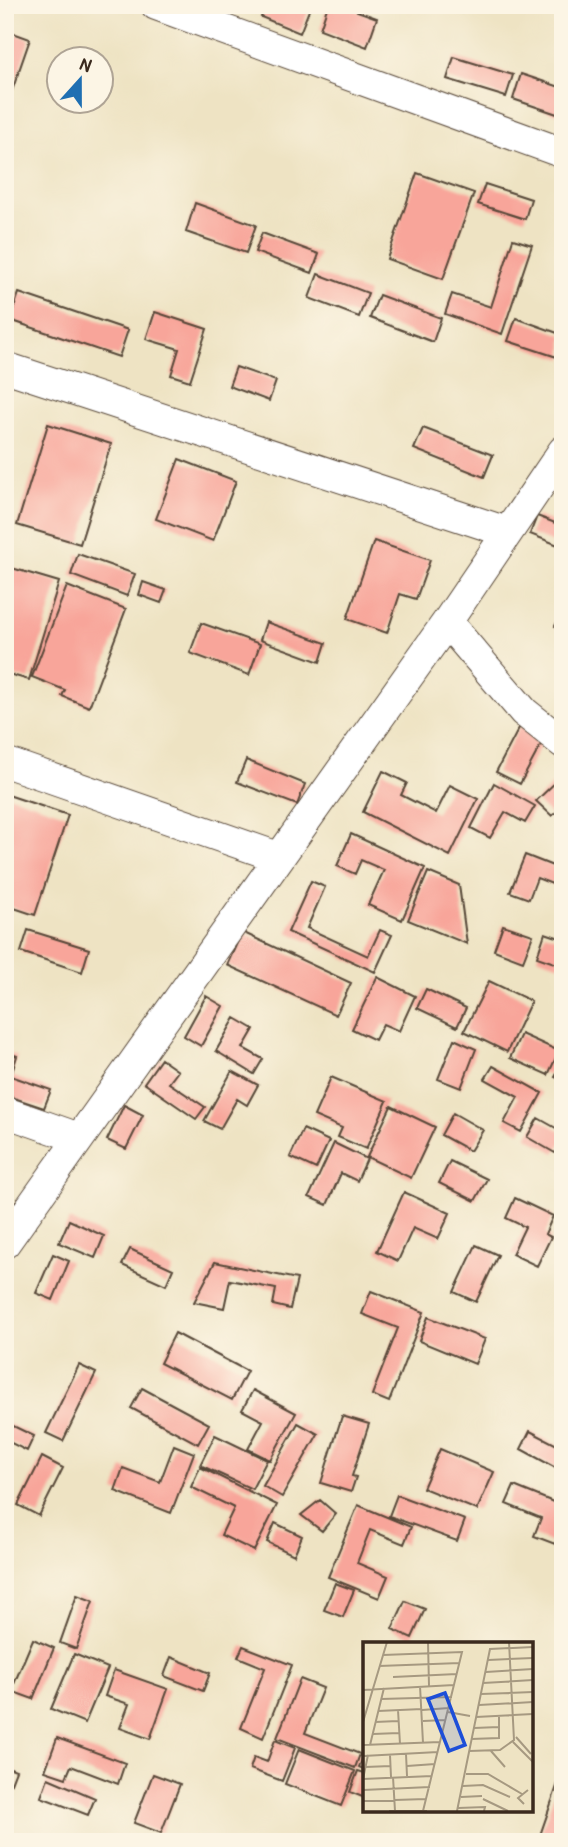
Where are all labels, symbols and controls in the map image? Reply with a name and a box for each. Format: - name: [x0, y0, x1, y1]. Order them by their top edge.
- north arrow: [46, 46, 116, 116]
- text: N: [77, 50, 95, 78]
- inset map: [363, 1642, 533, 1812]

